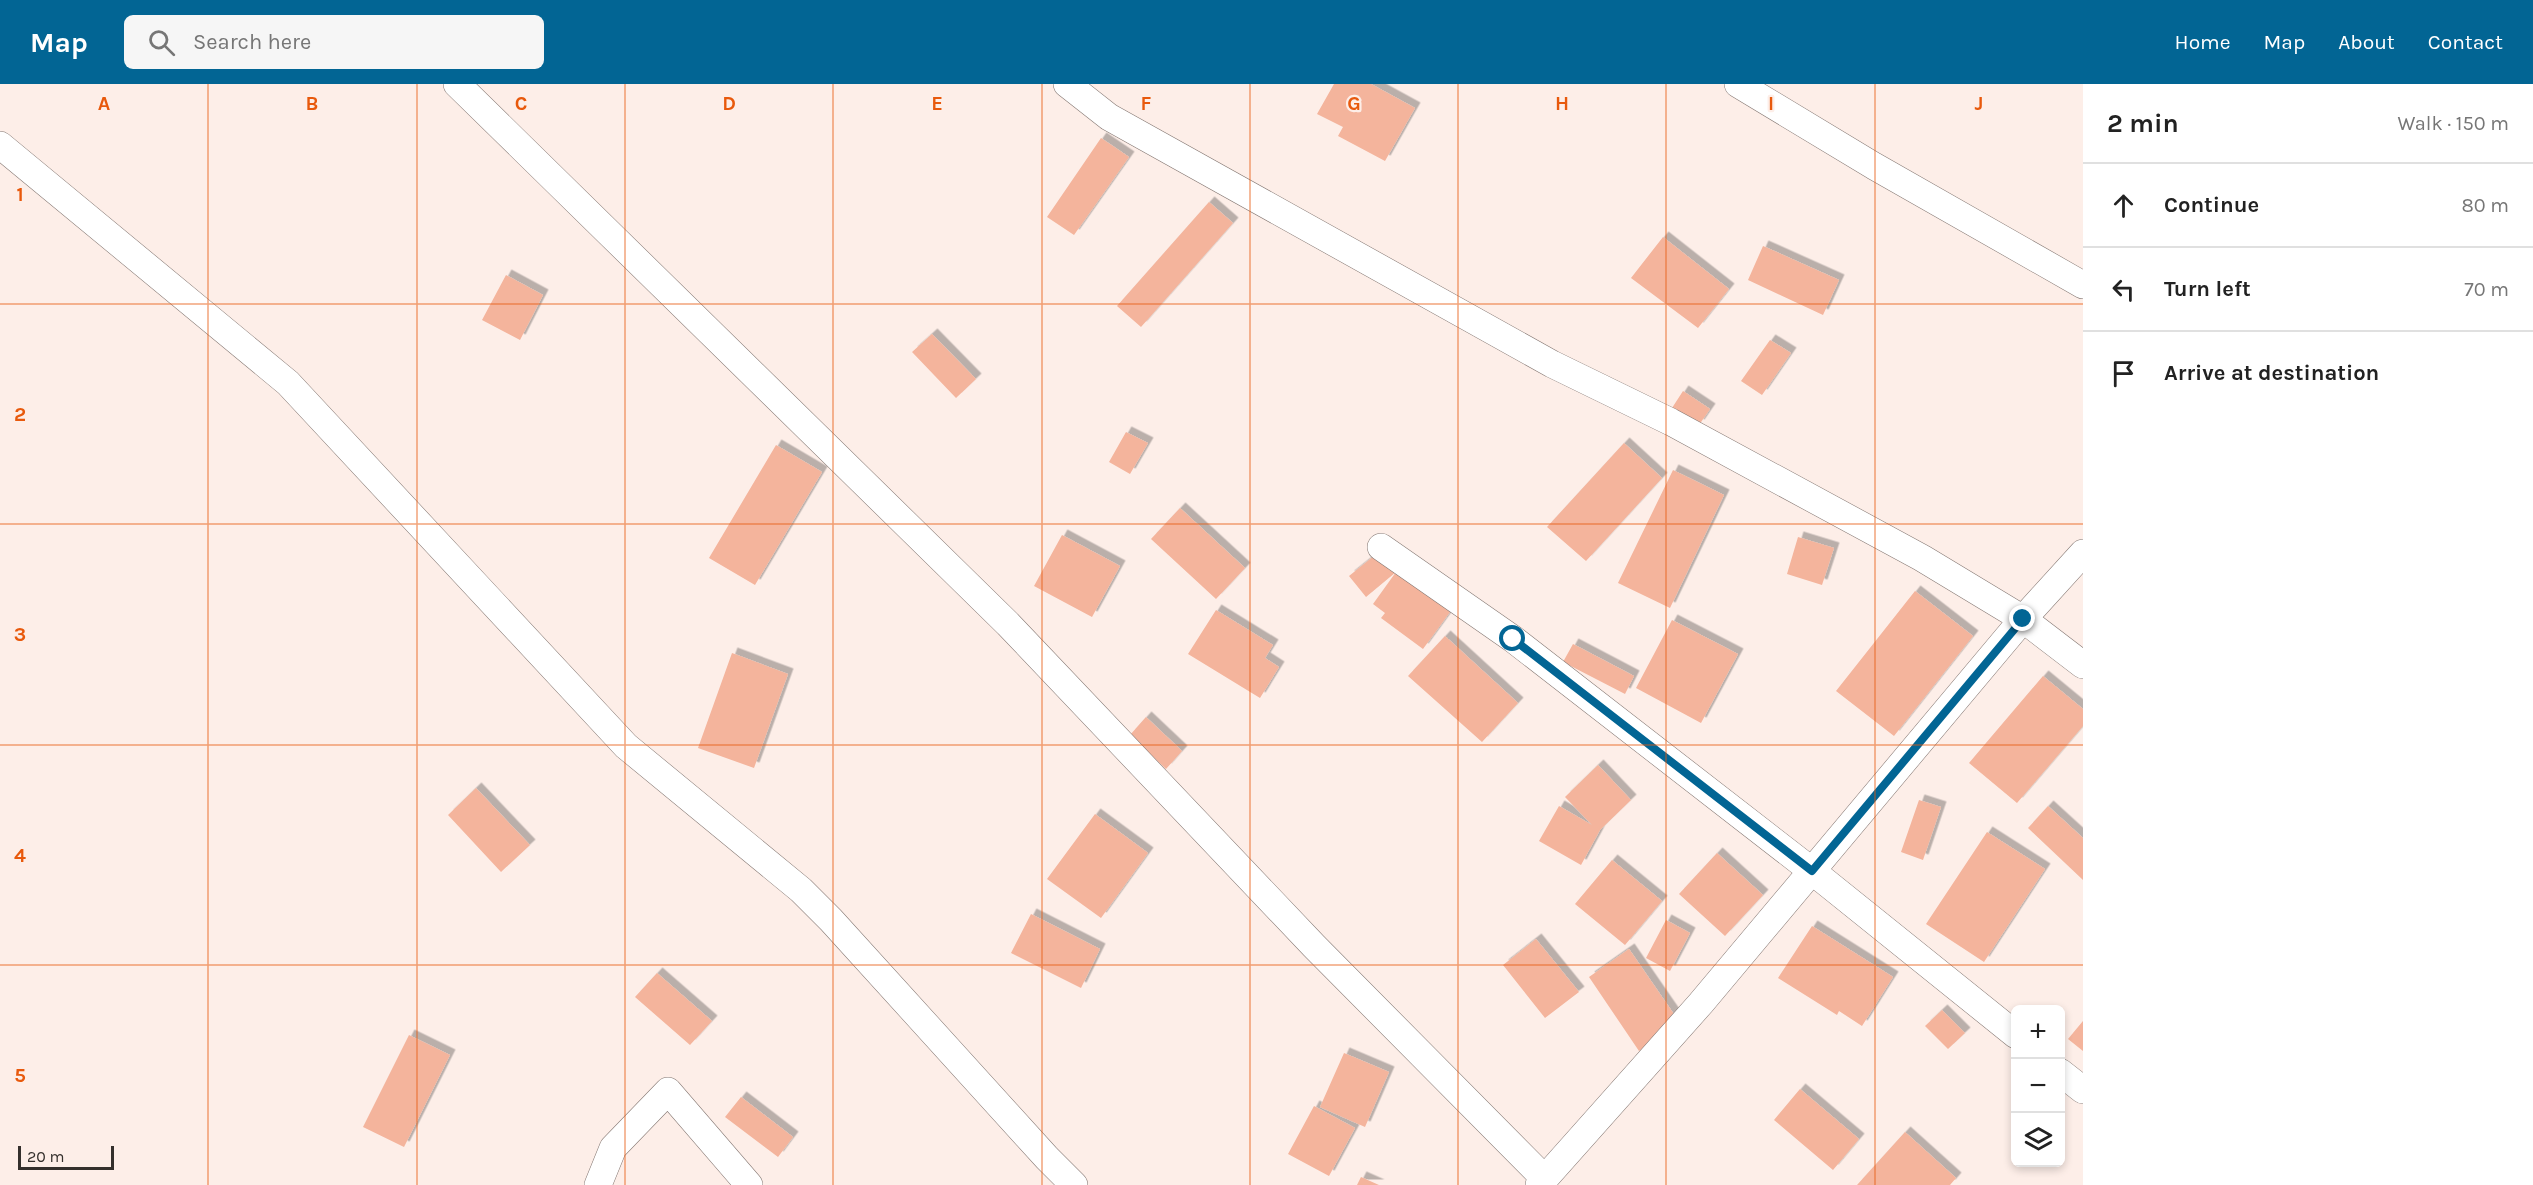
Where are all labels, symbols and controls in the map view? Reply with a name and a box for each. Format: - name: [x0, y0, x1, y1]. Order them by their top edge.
- search box: [124, 15, 544, 69]
- text: Map: [30, 26, 88, 59]
- icon: search: [145, 26, 178, 59]
- text: Search here: [193, 29, 311, 55]
- text: Home: [2175, 30, 2231, 54]
- text: Map: [2264, 30, 2305, 54]
- text: About: [2338, 30, 2395, 54]
- text: Contact: [2428, 30, 2503, 54]
- text: A: [98, 92, 111, 115]
- text: B: [306, 92, 318, 115]
- text: C: [515, 92, 527, 115]
- text: D: [722, 92, 736, 115]
- text: E: [931, 92, 943, 115]
- text: F: [1141, 92, 1152, 115]
- text: G: [1347, 92, 1361, 115]
- text: H: [1555, 92, 1569, 115]
- text: I: [1768, 92, 1774, 115]
- text: J: [1975, 92, 1983, 115]
- text: 2 min: [2107, 108, 2179, 139]
- text: Walk · 150 m: [2398, 112, 2509, 135]
- text: 1: [16, 183, 24, 206]
- icon: ahead: [2107, 189, 2140, 222]
- text: Continue: [2164, 192, 2259, 218]
- text: 80 m: [2461, 194, 2509, 217]
- icon: left: [2107, 273, 2140, 306]
- text: Turn left: [2164, 276, 2251, 302]
- text: 70 m: [2464, 278, 2509, 301]
- icon: arrive: [2107, 357, 2140, 390]
- text: Arrive at destination: [2164, 360, 2379, 386]
- text: 2: [14, 403, 26, 426]
- route end: [2009, 605, 2035, 631]
- text: 3: [14, 623, 26, 646]
- route start: [1499, 625, 1525, 651]
- text: 4: [14, 844, 26, 867]
- map controls: [2011, 1005, 2065, 1167]
- button: +: [2011, 1005, 2065, 1059]
- button: −: [2011, 1059, 2065, 1113]
- text: 5: [14, 1064, 26, 1087]
- button: layers: [2011, 1113, 2065, 1167]
- scale bar: [18, 1143, 114, 1170]
- text: 20 m: [27, 1147, 65, 1166]

